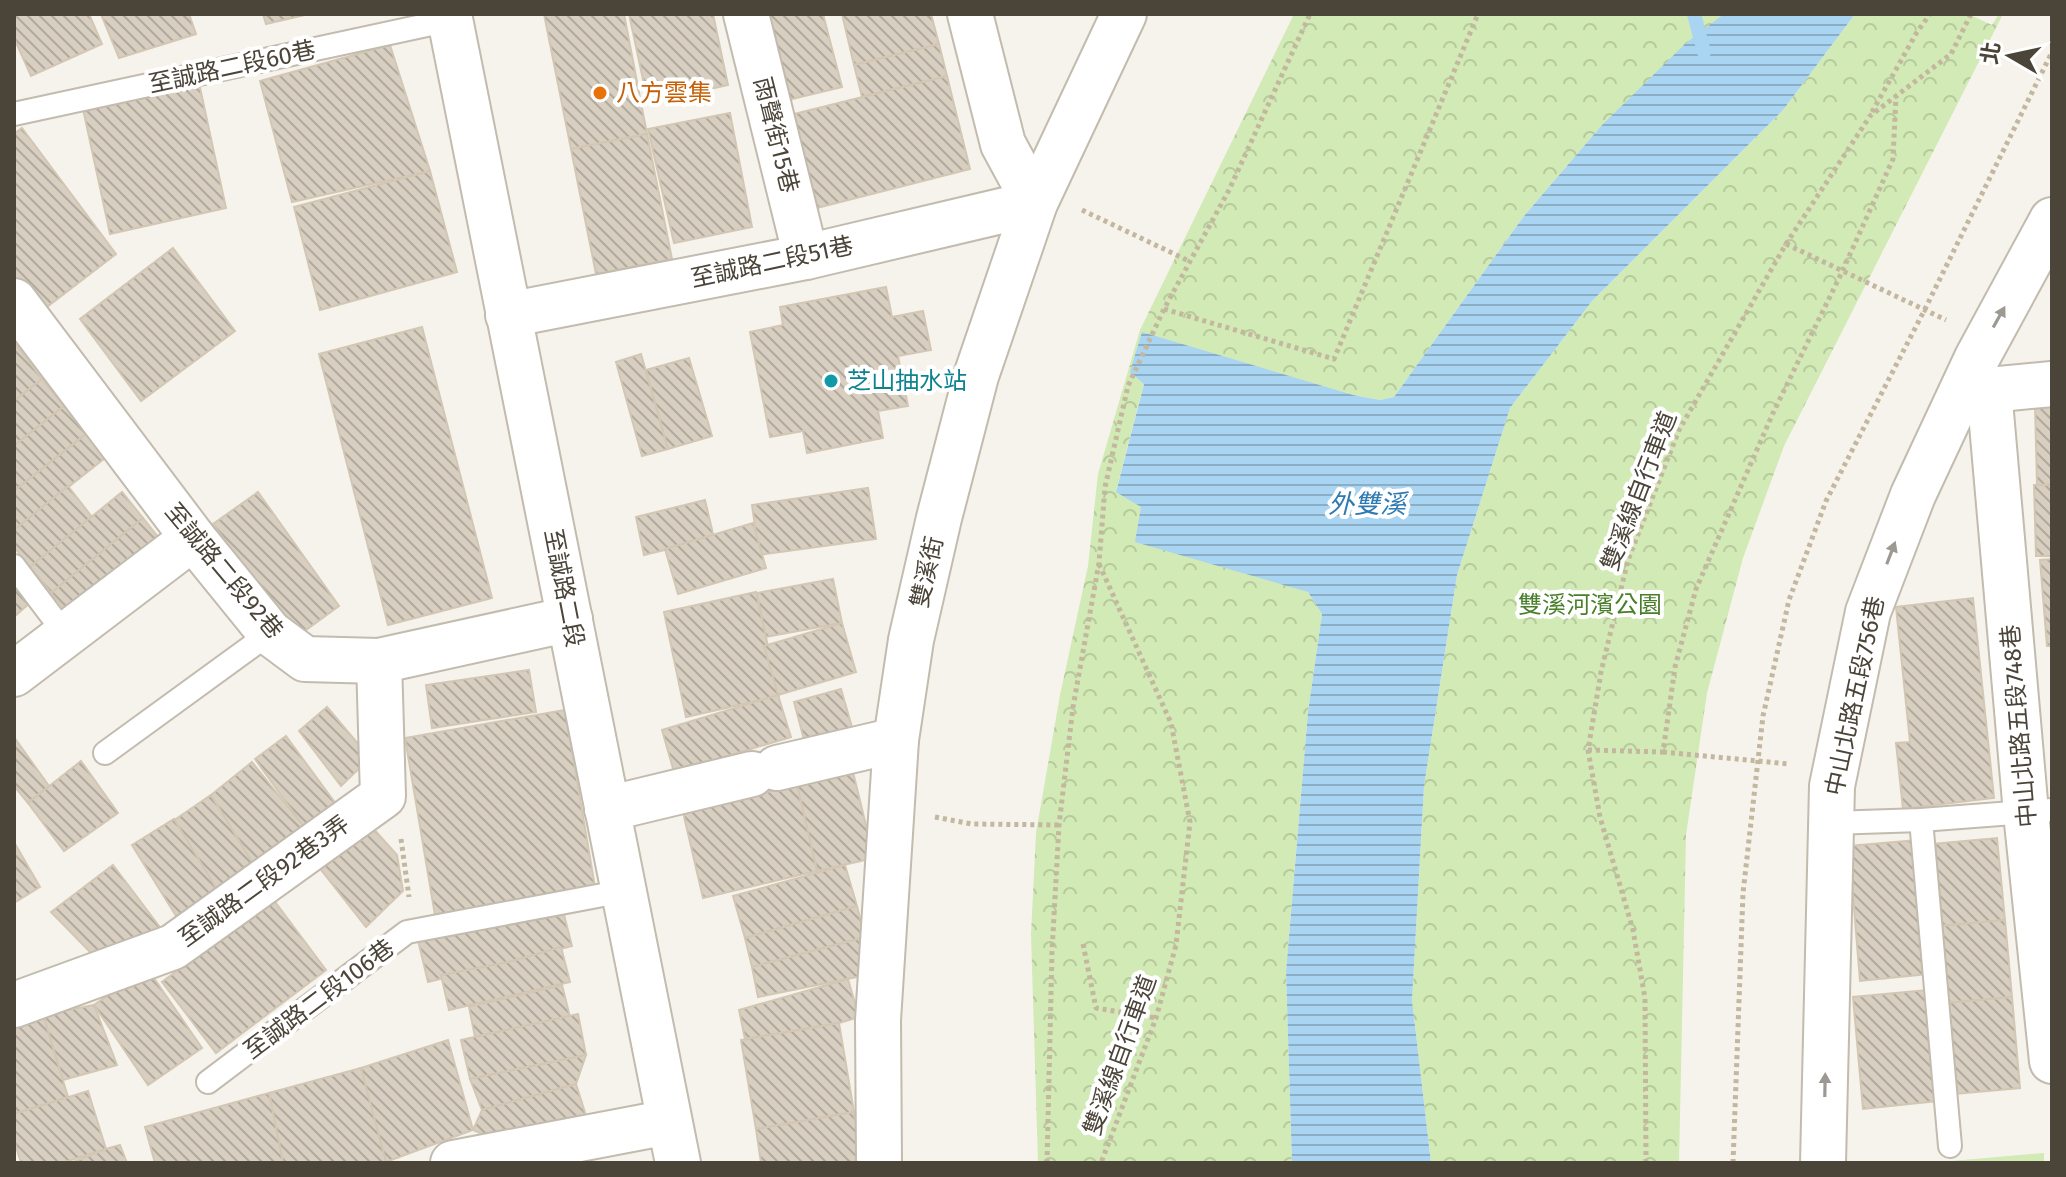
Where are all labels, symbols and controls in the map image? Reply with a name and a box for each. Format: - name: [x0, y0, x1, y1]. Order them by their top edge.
- north arrow: [1970, 16, 2050, 96]
- street label: 至誠路二段60巷: [146, 36, 318, 98]
- text: 北: [1976, 40, 2006, 66]
- street label: 雨聲街15巷: [748, 74, 804, 196]
- place label: 八方雲集: [616, 79, 712, 107]
- marker: 八方雲集: [591, 84, 609, 102]
- street label: 至誠路二段51巷: [688, 231, 856, 293]
- one-way arrow: [1992, 306, 2006, 328]
- place label: 芝山抽水站: [847, 367, 967, 395]
- marker: 芝山抽水站: [822, 372, 840, 390]
- street label: 雙溪線自行車道: [1596, 408, 1682, 574]
- water label: 外雙溪: [1328, 489, 1410, 520]
- street label: 至誠路二段92巷: [159, 498, 289, 644]
- street label: 至誠路二段: [539, 526, 589, 650]
- street label: 雙溪街: [905, 534, 949, 610]
- one-way arrow: [1885, 541, 1898, 565]
- park label: 雙溪河濱公園: [1518, 591, 1662, 619]
- street label: 中山北路五段756巷: [1820, 594, 1890, 798]
- street label: 中山北路五段748巷: [1996, 623, 2042, 829]
- street label: 至誠路二段92巷3弄: [173, 810, 355, 952]
- street label: 至誠路二段106巷: [238, 933, 400, 1065]
- street label: 雙溪線自行車道: [1078, 971, 1162, 1139]
- one-way arrow: [1819, 1072, 1831, 1097]

